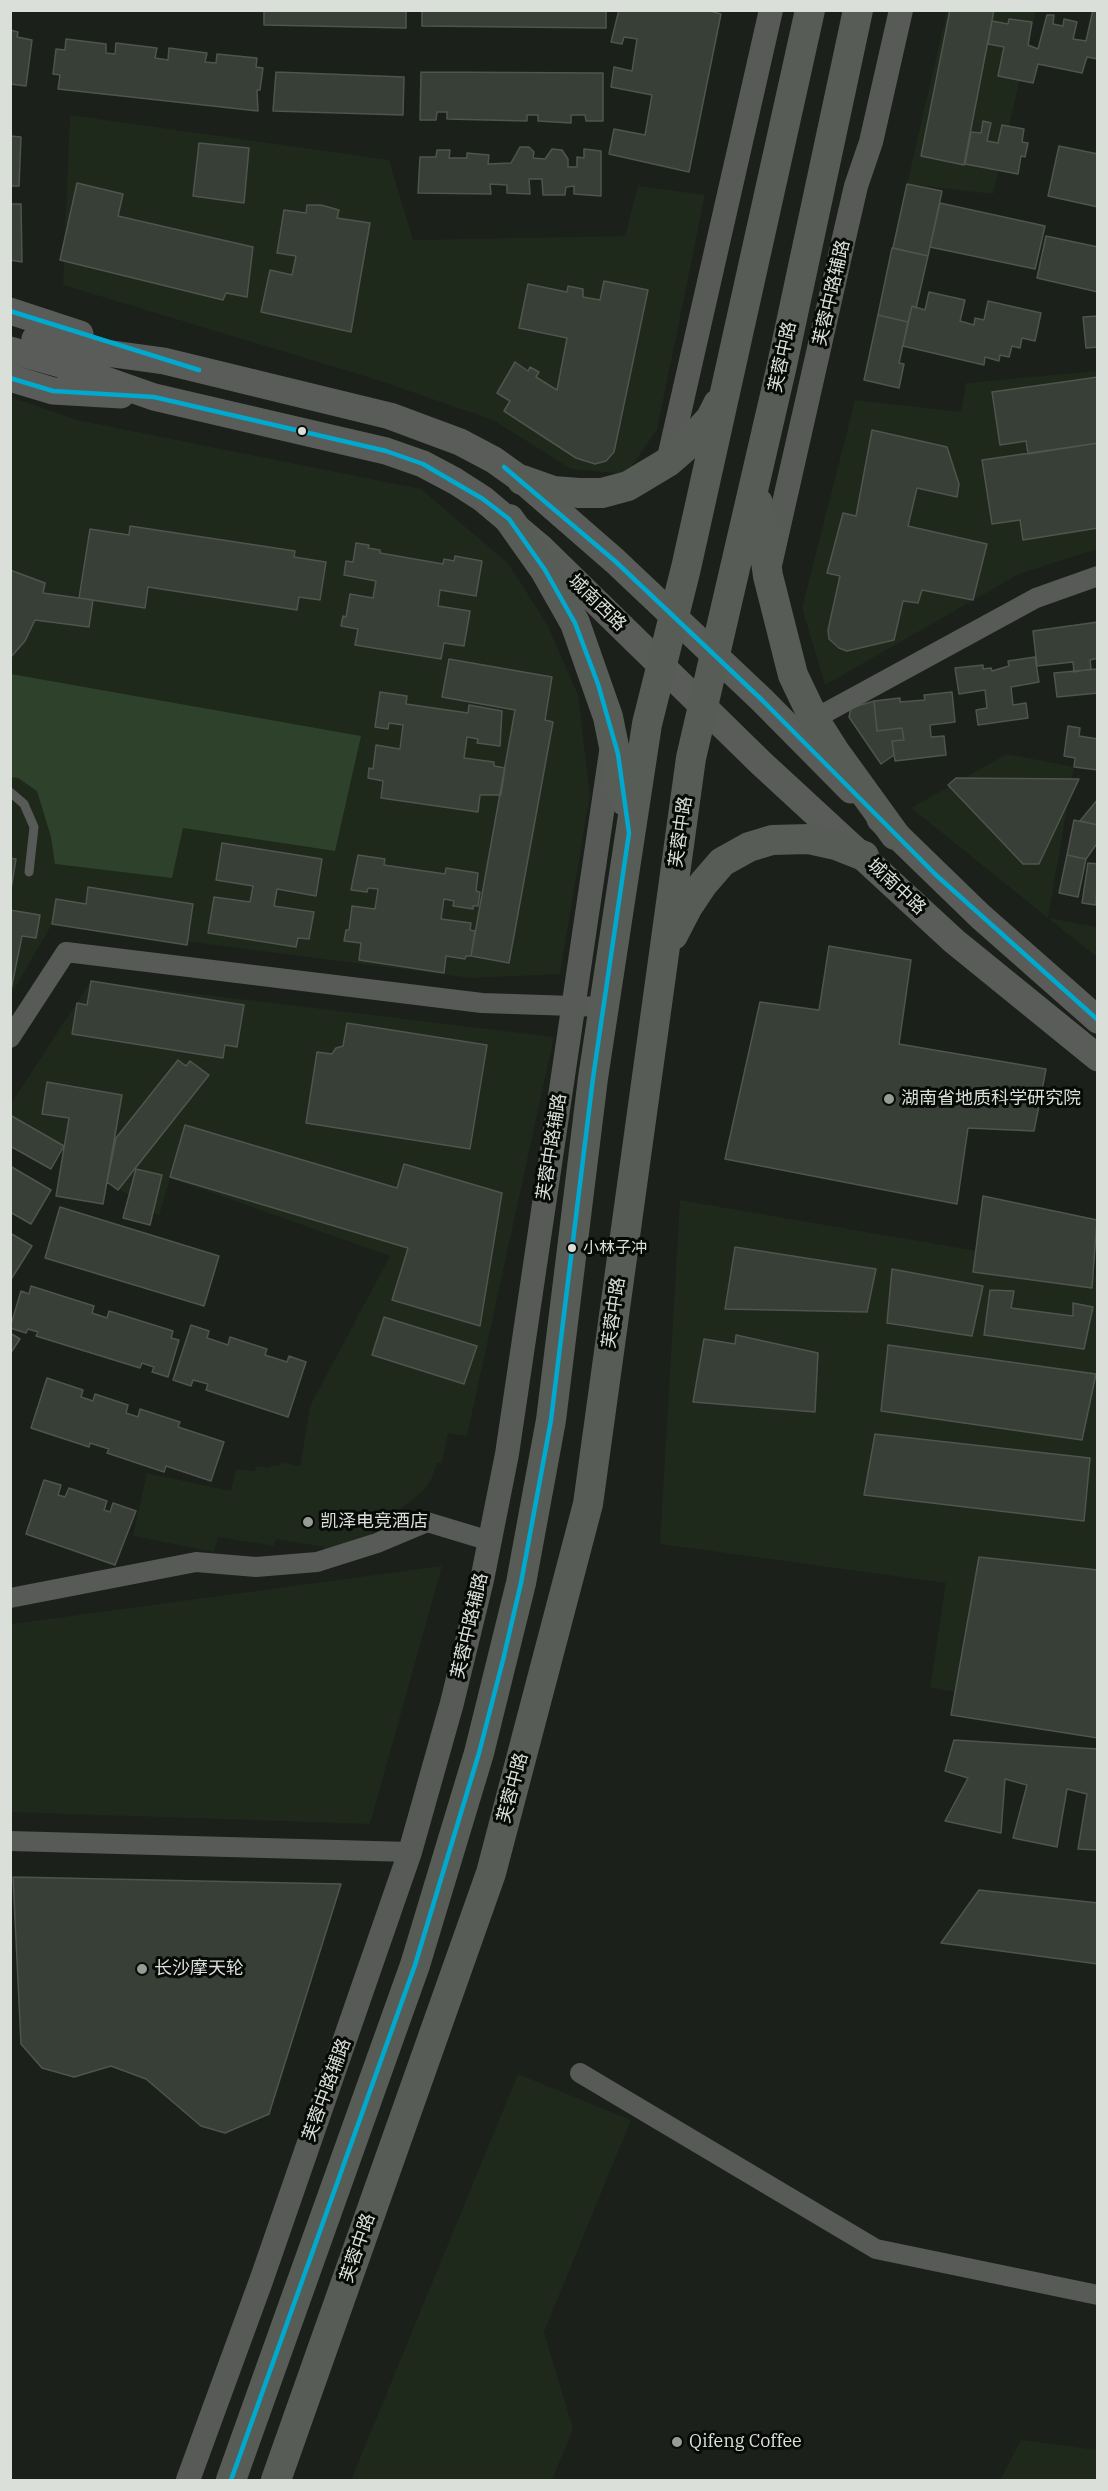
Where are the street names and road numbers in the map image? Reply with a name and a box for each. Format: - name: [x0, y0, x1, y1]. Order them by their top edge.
- street label: 芙蓉中路辅路: [809, 238, 855, 348]
- street label: 芙蓉中路: [765, 320, 801, 394]
- street label: 城南西路: [564, 570, 630, 636]
- street label: 芙蓉中路: [665, 795, 697, 869]
- street label: 城南中路: [862, 855, 930, 919]
- street label: 芙蓉中路辅路: [533, 1092, 571, 1202]
- street label: 芙蓉中路: [598, 1276, 630, 1350]
- street label: 芙蓉中路辅路: [447, 1571, 493, 1681]
- street label: 芙蓉中路: [493, 1750, 533, 1826]
- street label: 芙蓉中路辅路: [298, 2036, 356, 2144]
- street label: 芙蓉中路: [336, 2210, 380, 2286]

